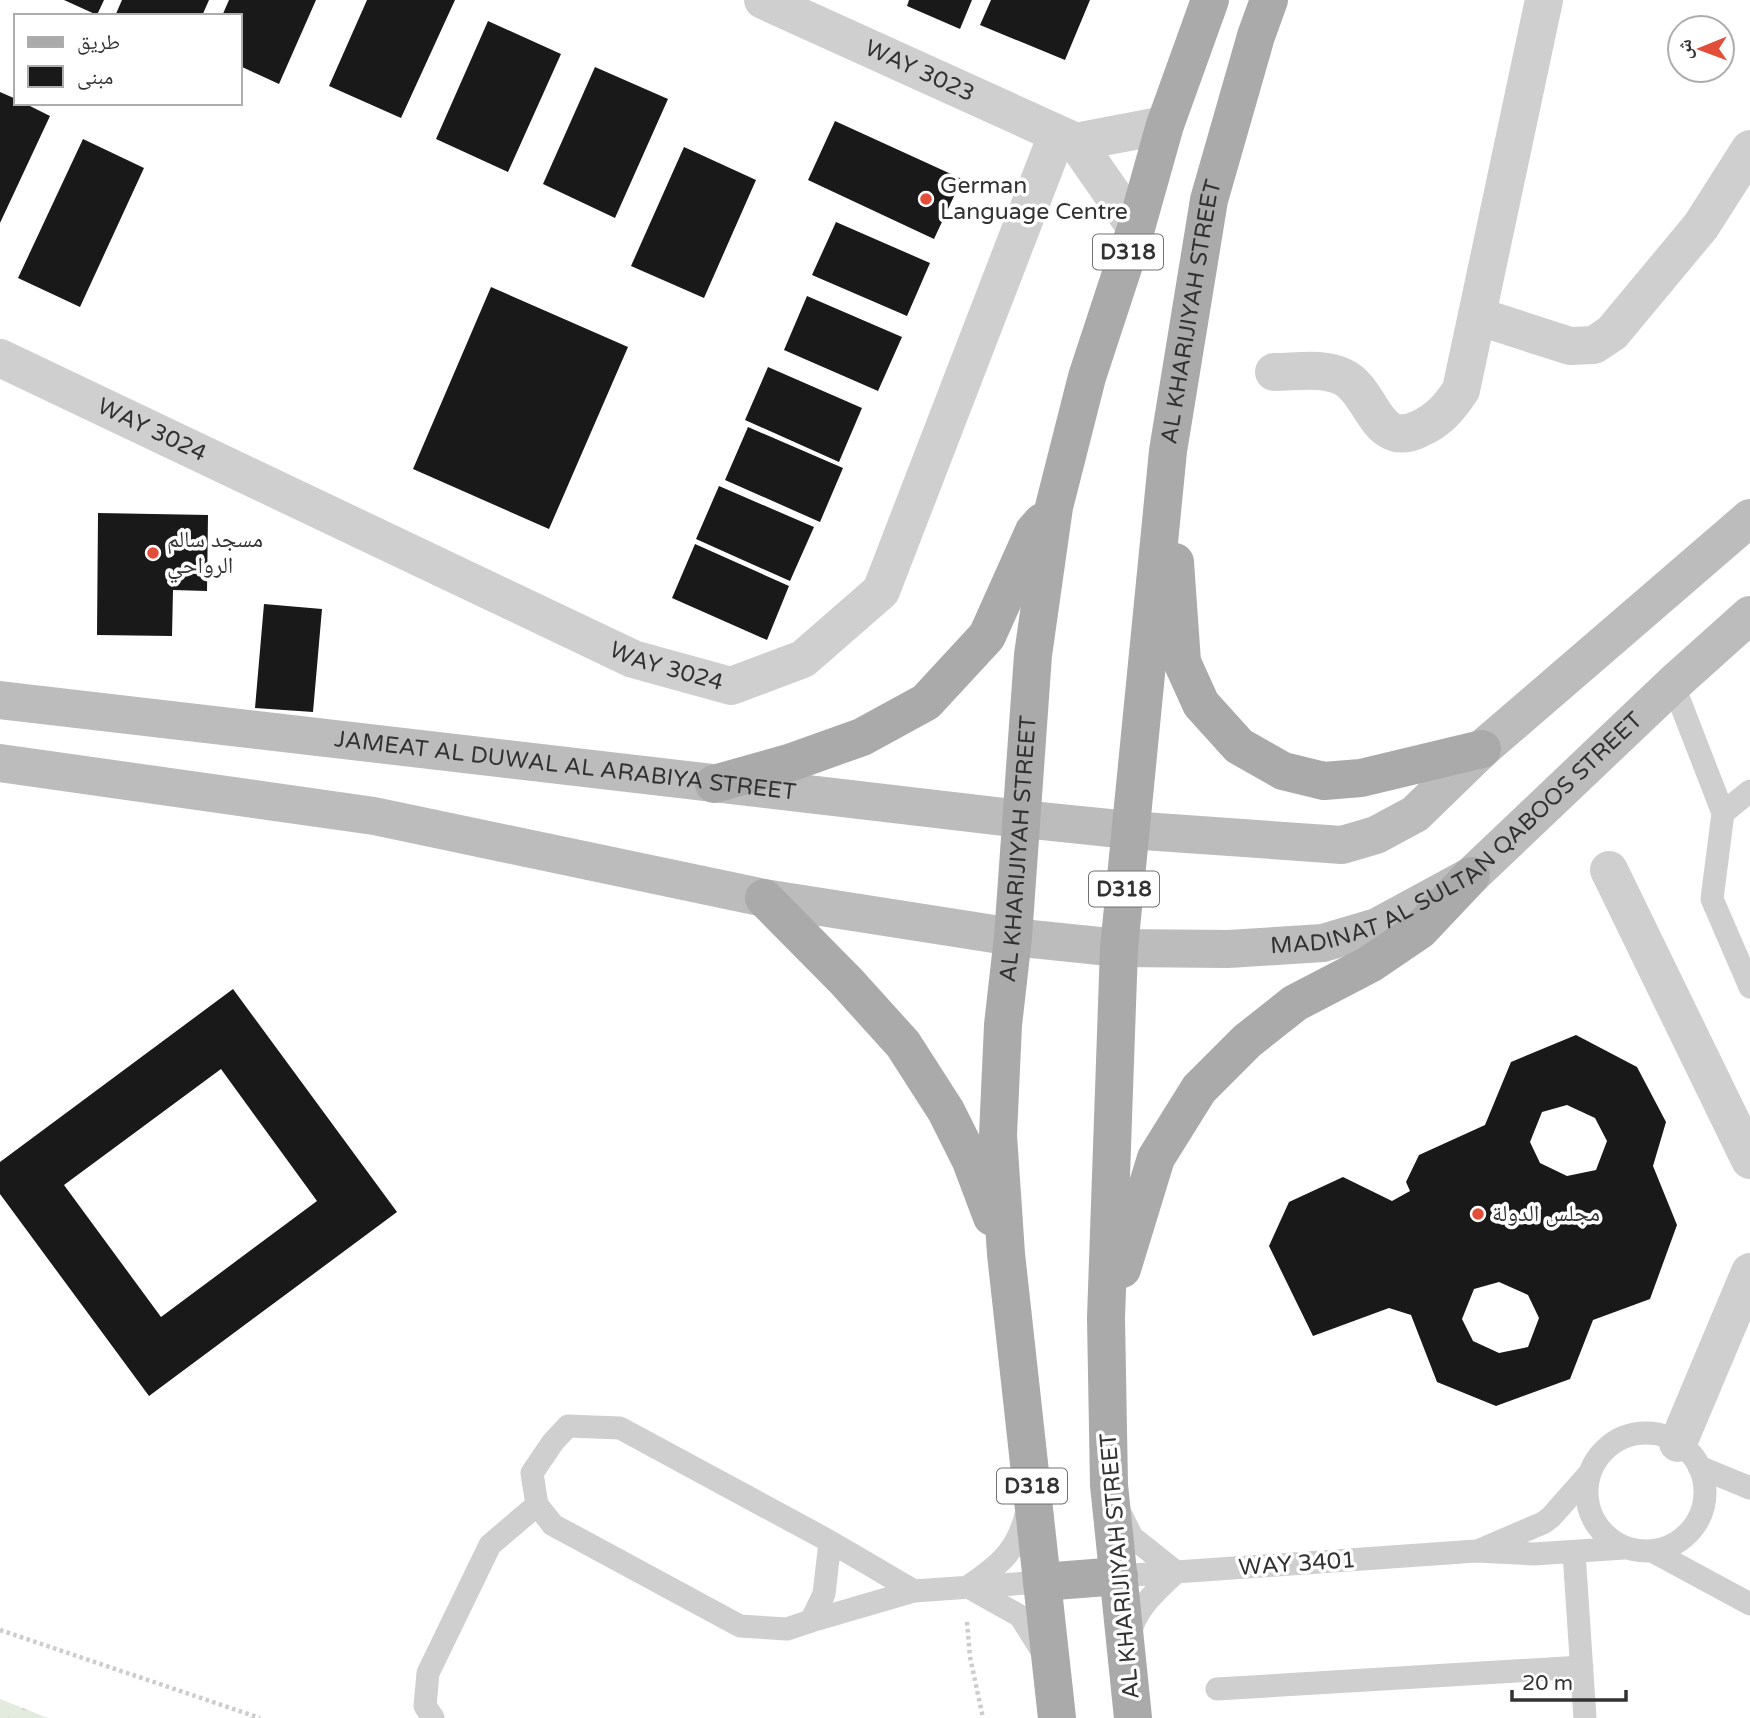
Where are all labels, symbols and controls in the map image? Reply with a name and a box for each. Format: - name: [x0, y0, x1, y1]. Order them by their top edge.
- legend: [14, 14, 242, 105]
- north arrow: [1666, 14, 1736, 84]
- text: طريق: [77, 30, 120, 55]
- street label: WAY 3023: [860, 34, 979, 108]
- text: ش: [1674, 39, 1696, 60]
- text: مبنى: [77, 65, 113, 90]
- place label: German Language Centre: [940, 172, 1128, 226]
- street label: AL KHARIJIYAH STREET: [1155, 176, 1228, 446]
- marker: German Language Centre: [918, 191, 934, 207]
- road number: D318: [1093, 234, 1163, 270]
- street label: WAY 3024: [93, 392, 211, 468]
- place label: مسجد سالم الرواحي: [167, 526, 263, 584]
- marker: مسجد سالم الرواحي: [145, 545, 161, 561]
- street label: WAY 3024: [605, 636, 726, 697]
- street label: MADINAT AL SULTAN QABOOS STREET: [1269, 706, 1648, 960]
- street label: AL KHARIJIYAH STREET: [994, 715, 1043, 984]
- street label: JAMEAT AL DUWAL AL ARABIYA STREET: [333, 725, 798, 807]
- road number: D318: [1089, 872, 1159, 906]
- place label: مجلس الدولة: [1492, 1200, 1600, 1228]
- marker: مجلس الدولة: [1470, 1206, 1486, 1222]
- street label: AL KHARIJIYAH STREET: [1094, 1432, 1146, 1700]
- road number: D318: [997, 1468, 1067, 1504]
- street label: WAY 3401: [1237, 1546, 1357, 1582]
- scale bar: [1512, 1658, 1626, 1702]
- text: 20 m: [1522, 1671, 1573, 1696]

